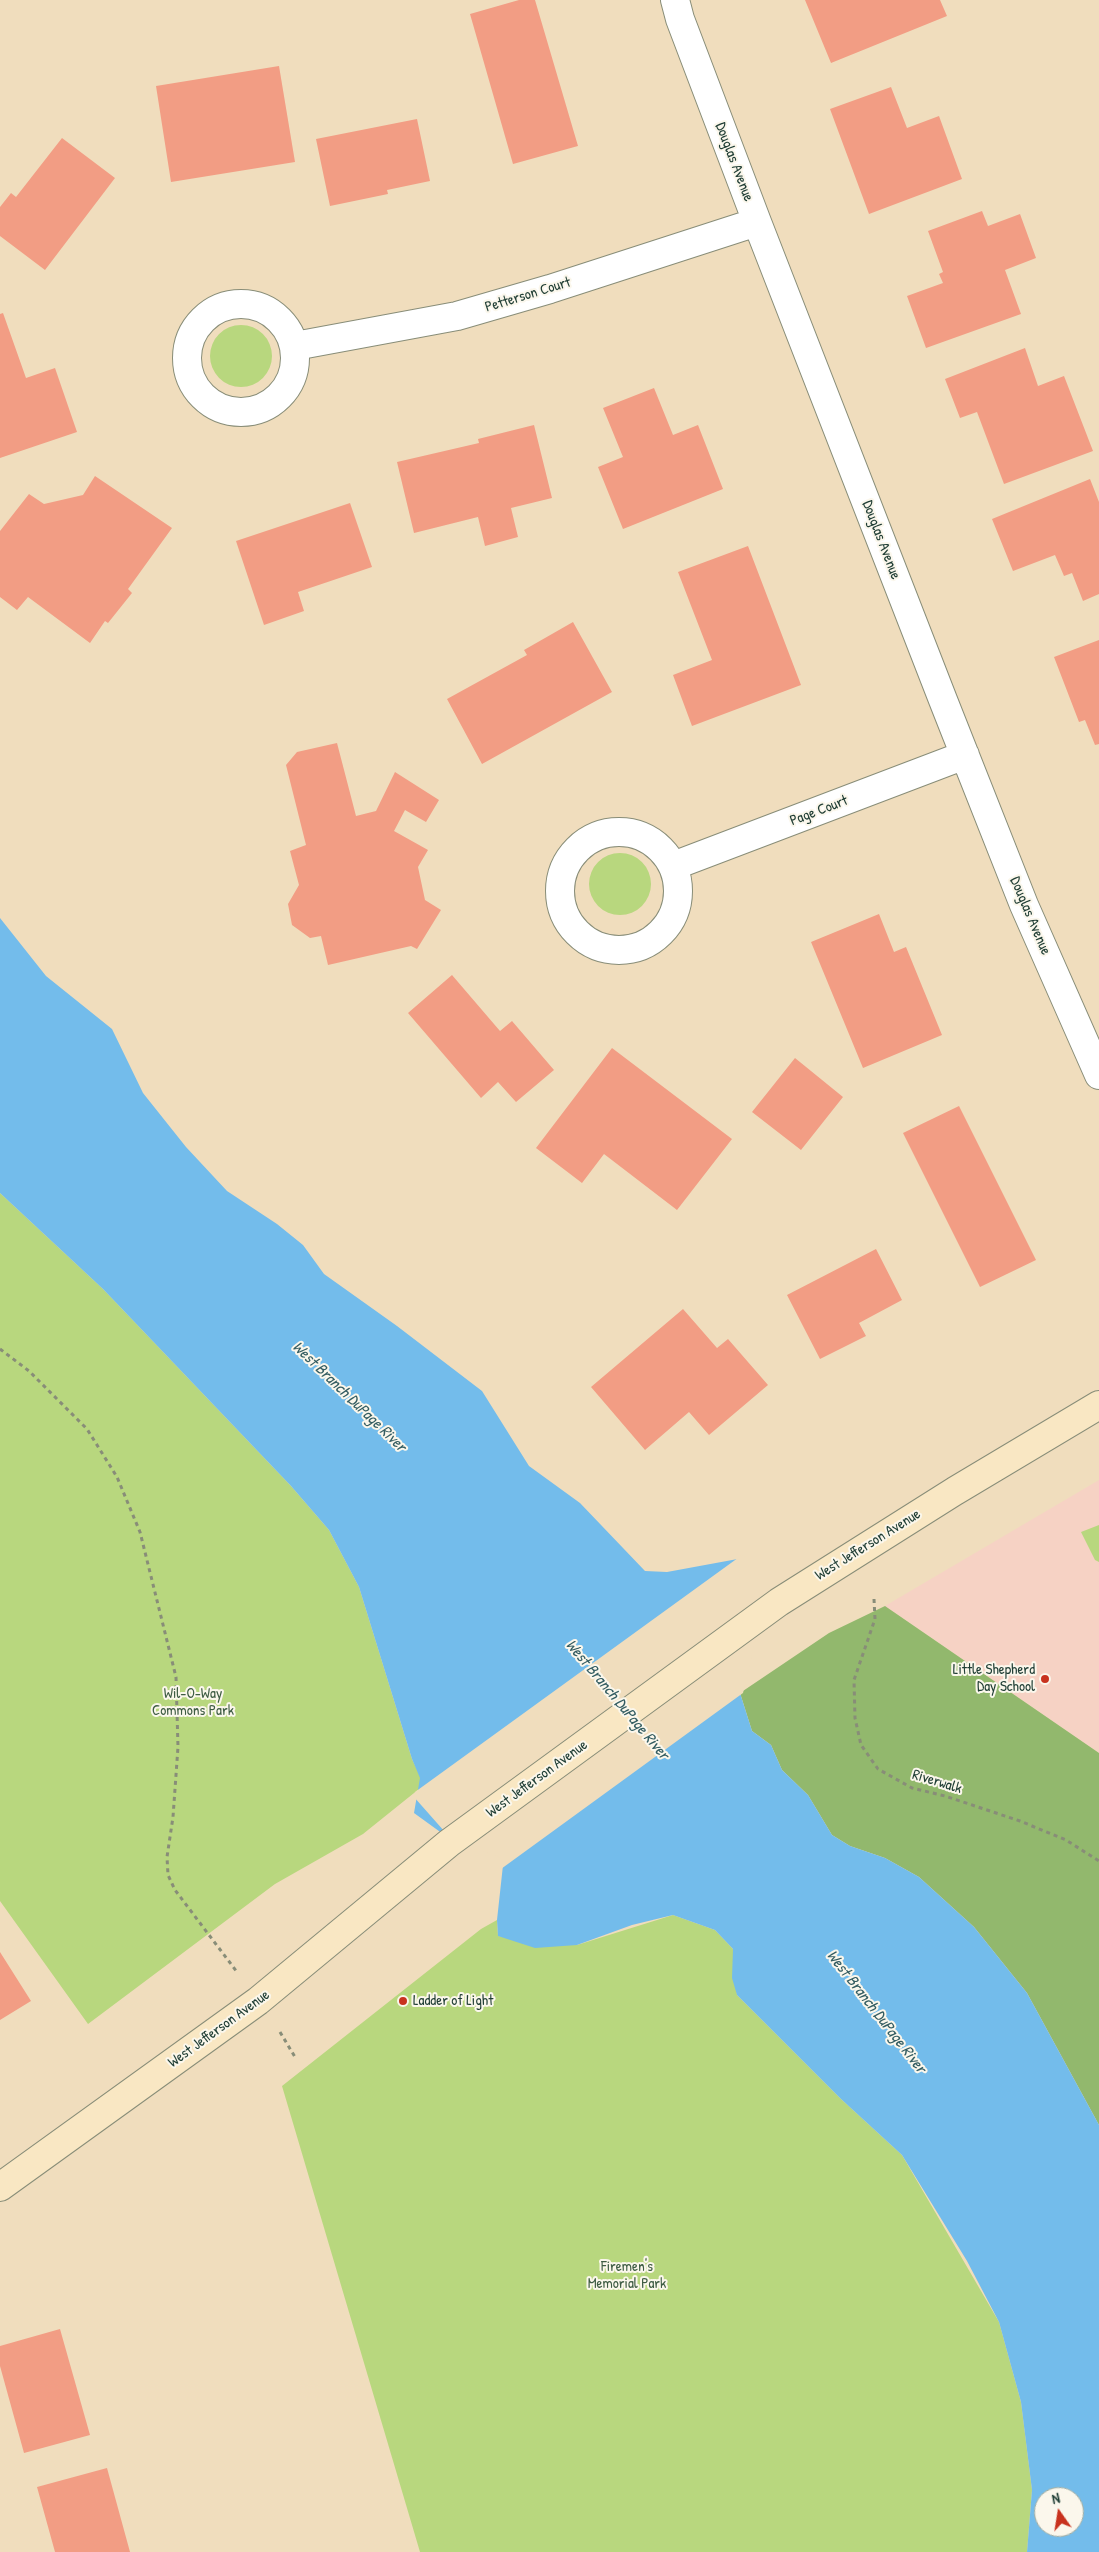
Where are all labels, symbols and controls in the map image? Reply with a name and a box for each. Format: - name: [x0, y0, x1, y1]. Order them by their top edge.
- street label: Douglas Avenue: [711, 120, 757, 204]
- street label: Petterson Court: [483, 273, 573, 317]
- street label: Douglas Avenue: [858, 498, 904, 582]
- street label: Page Court: [788, 792, 850, 830]
- street label: Douglas Avenue: [1006, 874, 1054, 958]
- water label: West Branch DuPage River: [288, 1338, 410, 1456]
- street label: West Jefferson Avenue: [812, 1505, 924, 1585]
- water label: West Branch DuPage River: [561, 1636, 673, 1764]
- place label: Little Shepherd Day School: [953, 1661, 1035, 1696]
- marker: Little Shepherd Day School: [1039, 1673, 1051, 1685]
- park label: Wil-O-Way Commons Park: [152, 1685, 234, 1720]
- street label: West Jefferson Avenue: [483, 1736, 591, 1822]
- street label: Riverwalk: [910, 1766, 964, 1798]
- water label: West Branch DuPage River: [822, 1947, 930, 2077]
- street label: West Jefferson Avenue: [165, 1986, 273, 2072]
- place label: Ladder of Light: [413, 1992, 493, 2010]
- marker: Ladder of Light: [397, 1995, 409, 2007]
- park label: Firemen's Memorial Park: [588, 2258, 666, 2293]
- north arrow: [1034, 2487, 1084, 2537]
- text: N: [1050, 2488, 1061, 2508]

